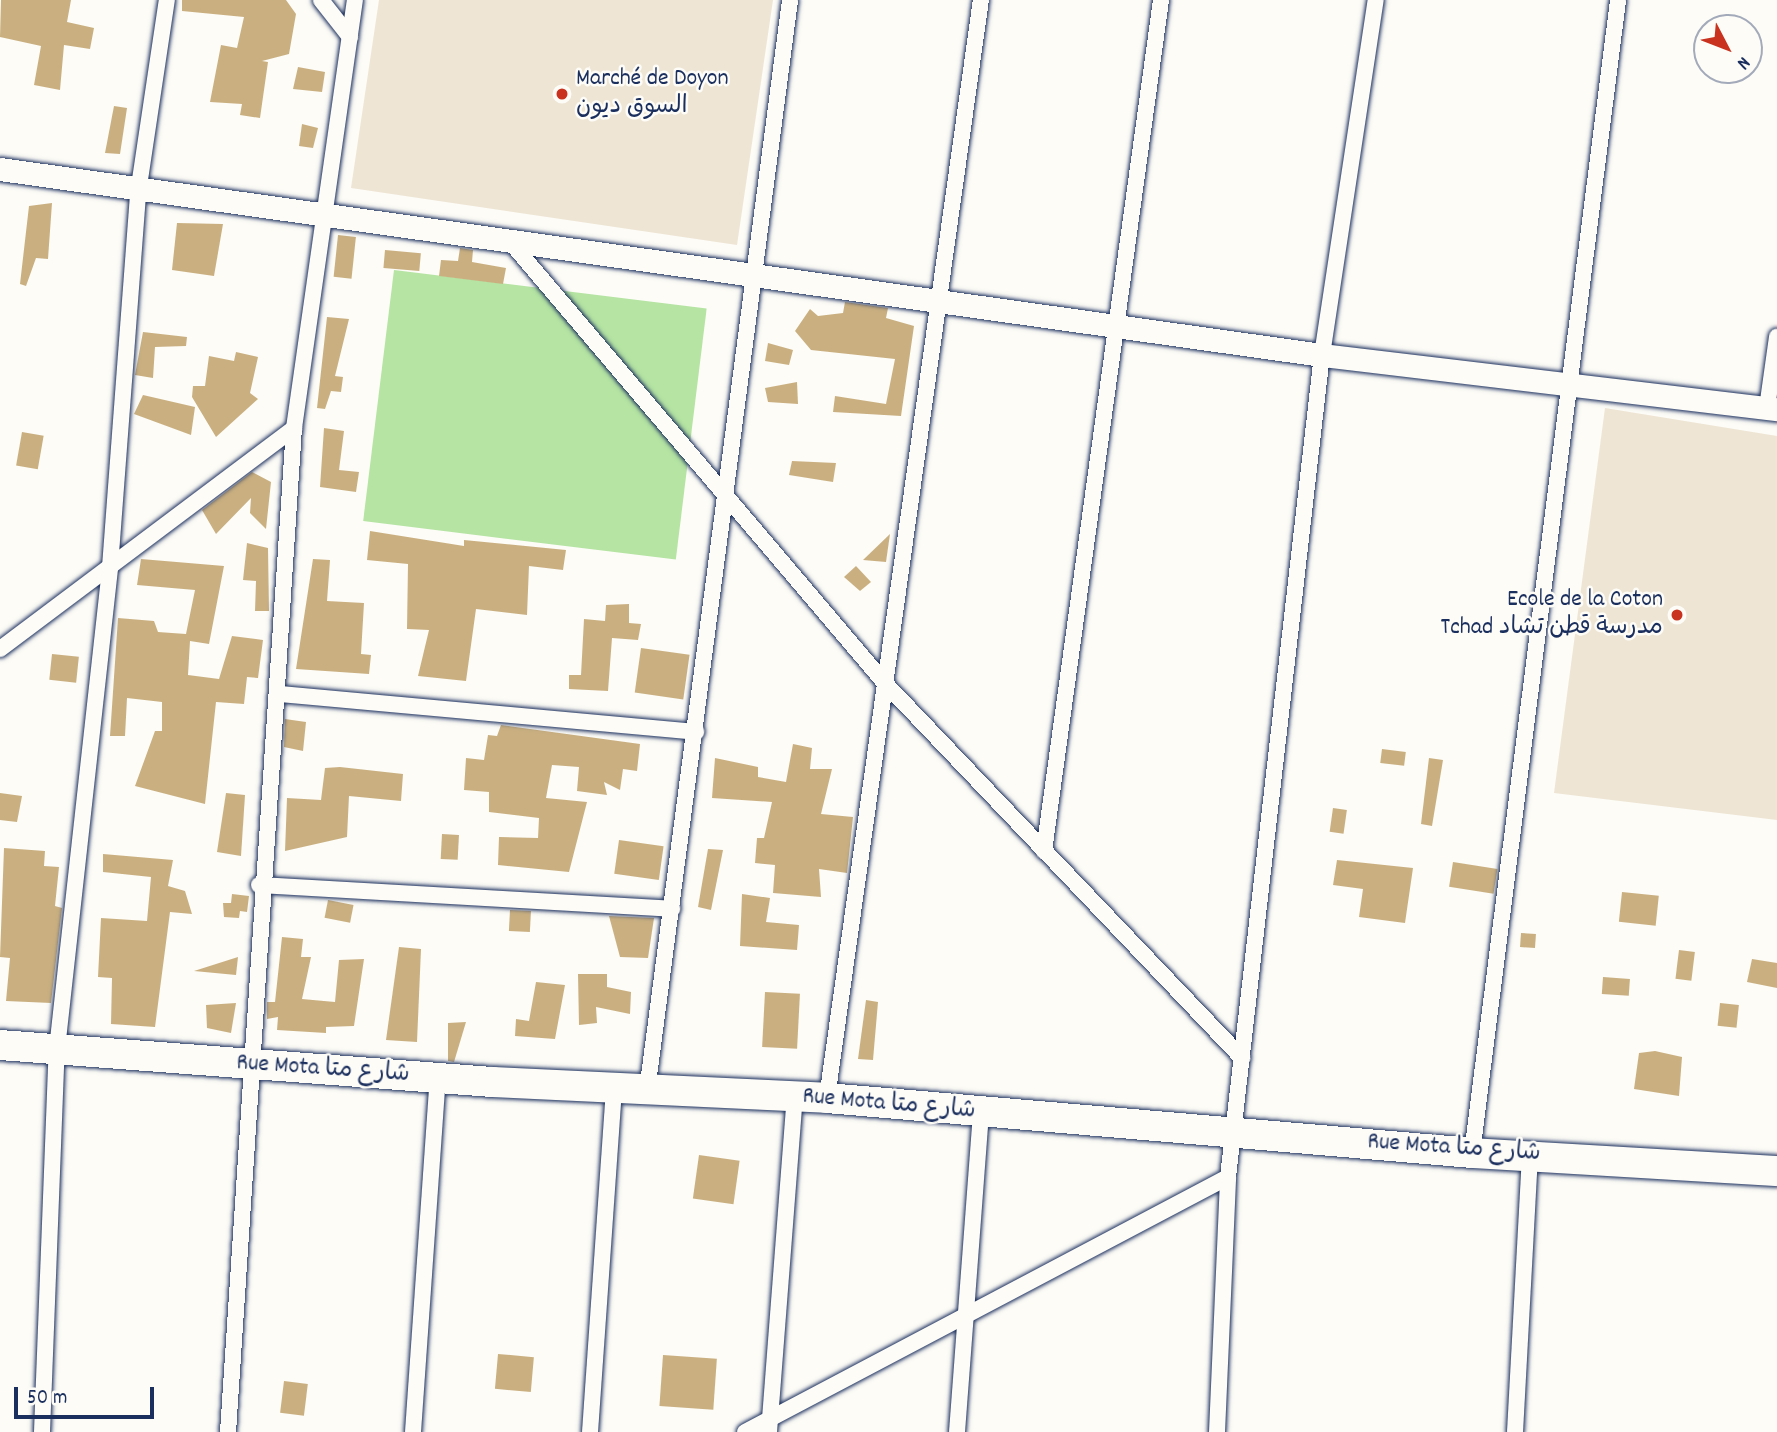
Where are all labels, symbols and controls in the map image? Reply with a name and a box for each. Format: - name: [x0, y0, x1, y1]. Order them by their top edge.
- north arrow: [1693, 14, 1763, 84]
- text: N: [1729, 50, 1756, 75]
- place label: Marché de Doyon السوق ديون: [576, 66, 729, 122]
- marker: Marché de Doyon السوق ديون: [554, 86, 570, 102]
- place label: Ecole de la Coton Tchad مدرسة قطن تشاد: [1441, 587, 1663, 643]
- marker: Ecole de la Coton Tchad مدرسة قطن تشاد: [1669, 607, 1685, 623]
- street label: Rue Mota شارع متا: [235, 1050, 411, 1090]
- street label: Rue Mota شارع متا: [801, 1083, 977, 1127]
- street label: Rue Mota شارع متا: [1366, 1129, 1542, 1169]
- scale bar: [18, 1372, 158, 1416]
- text: 50 m: [27, 1384, 67, 1414]

